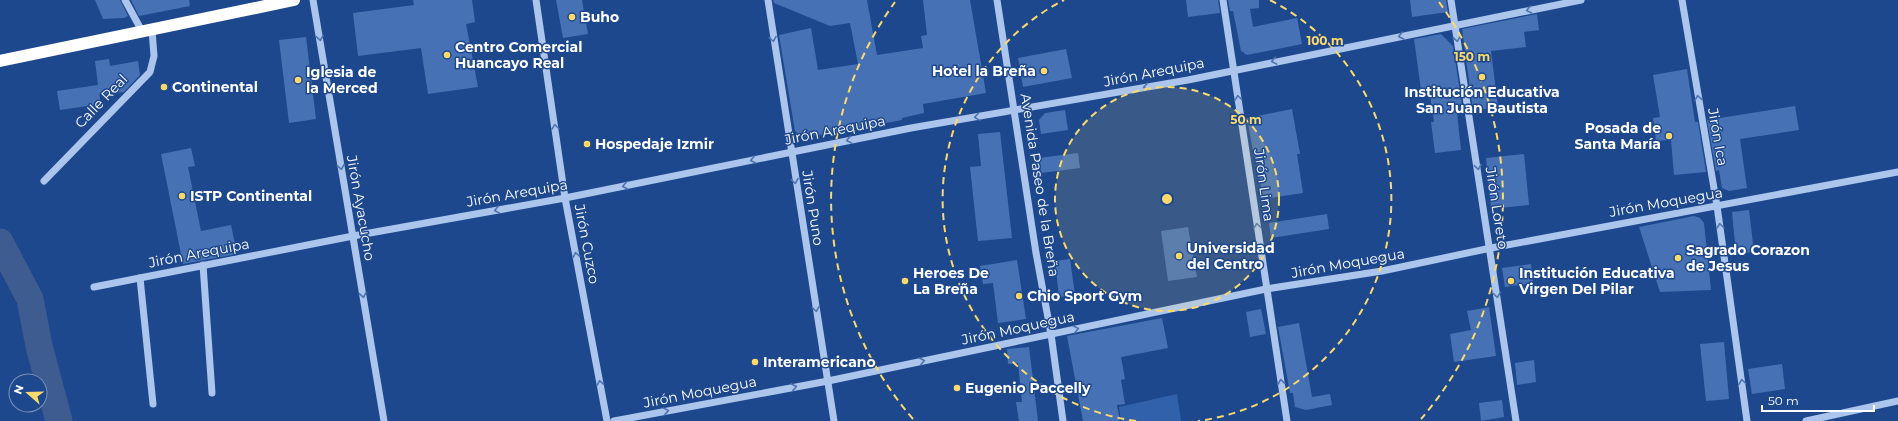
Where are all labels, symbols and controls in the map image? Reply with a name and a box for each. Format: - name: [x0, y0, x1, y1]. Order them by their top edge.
- one-way arrow: [1525, 6, 1532, 14]
- place label: Buho: [580, 8, 619, 26]
- marker: Buho: [567, 12, 577, 22]
- one-way arrow: [1398, 31, 1404, 39]
- text: 100 m: [1307, 33, 1343, 48]
- one-way arrow: [315, 35, 324, 42]
- one-way arrow: [769, 35, 777, 42]
- one-way arrow: [1452, 35, 1461, 42]
- place label: Centro Comercial Huancayo Real: [455, 38, 582, 72]
- text: 150 m: [1454, 49, 1490, 64]
- marker: Centro Comercial Huancayo Real: [442, 50, 452, 60]
- street label: Jirón Arequipa: [1101, 53, 1206, 91]
- one-way arrow: [1270, 57, 1277, 65]
- place label: Hotel la Breña: [932, 62, 1036, 80]
- place label: Iglesia de la Merced: [306, 63, 378, 97]
- marker: Hotel la Breña: [1039, 66, 1049, 76]
- street label: Calle Real: [71, 70, 131, 132]
- marker: Institución Educativa San Juan Bautista: [1477, 72, 1487, 82]
- marker: Iglesia de la Merced: [293, 75, 303, 85]
- place label: Continental: [172, 78, 258, 96]
- marker: Continental: [159, 82, 169, 92]
- one-way arrow: [1143, 83, 1149, 91]
- place label: Institución Educativa San Juan Bautista: [1404, 83, 1560, 117]
- street label: Avenida Paseo de la Breña: [1017, 92, 1063, 278]
- one-way arrow: [1234, 95, 1243, 101]
- one-way arrow: [1695, 95, 1703, 101]
- street label: Jirón Ica: [1704, 106, 1732, 167]
- street label: Jirón Arequipa: [782, 111, 887, 149]
- one-way arrow: [974, 112, 980, 121]
- text: 50 m: [1230, 112, 1262, 127]
- place label: Posada de Santa María: [1574, 119, 1661, 153]
- one-way arrow: [551, 124, 560, 130]
- marker: Posada de Santa María: [1664, 131, 1674, 141]
- place label: Hospedaje Izmir: [595, 135, 714, 153]
- one-way arrow: [846, 136, 852, 144]
- marker: Hospedaje Izmir: [582, 139, 592, 149]
- street label: Jirón Lima: [1250, 146, 1278, 223]
- street label: Jirón Ayacucho: [343, 153, 379, 262]
- one-way arrow: [749, 155, 756, 163]
- one-way arrow: [336, 164, 345, 170]
- one-way arrow: [1473, 164, 1482, 170]
- street label: Jirón Loreto: [1481, 165, 1512, 251]
- street label: Jirón Puno: [798, 168, 828, 247]
- street label: Jirón Arequipa: [464, 175, 569, 211]
- one-way arrow: [791, 178, 799, 184]
- one-way arrow: [622, 181, 628, 189]
- street label: Jirón Moquegua: [1607, 183, 1724, 221]
- place label: ISTP Continental: [190, 187, 312, 205]
- marker: ISTP Continental: [177, 191, 187, 201]
- centre of rings: [1160, 192, 1174, 206]
- street label: Jirón Cuzco: [570, 202, 604, 286]
- one-way arrow: [494, 205, 501, 214]
- one-way arrow: [1253, 223, 1262, 229]
- one-way arrow: [1716, 223, 1725, 229]
- street label: Jirón Arequipa: [146, 234, 251, 272]
- place label: Universidad del Centro: [1187, 239, 1275, 273]
- place label: Sagrado Corazon de Jesus: [1686, 241, 1810, 275]
- street label: Jirón Moquegua: [1289, 244, 1406, 282]
- marker: Universidad del Centro: [1174, 251, 1184, 261]
- one-way arrow: [572, 252, 581, 258]
- marker: Sagrado Corazon de Jesus: [1673, 253, 1683, 263]
- place label: Heroes De La Breña: [913, 264, 989, 298]
- place label: Institución Educativa Virgen Del Pilar: [1518, 264, 1675, 298]
- marker: Heroes De La Breña: [900, 276, 910, 286]
- marker: Institución Educativa Virgen Del Pilar: [1506, 276, 1516, 286]
- place label: Chio Sport Gym: [1027, 287, 1142, 305]
- marker: Chio Sport Gym: [1014, 291, 1024, 301]
- one-way arrow: [358, 292, 367, 298]
- one-way arrow: [1492, 292, 1501, 298]
- one-way arrow: [812, 306, 820, 312]
- street label: Jirón Moquegua: [959, 307, 1076, 349]
- one-way arrow: [1073, 325, 1079, 333]
- place label: Interamericano: [763, 353, 876, 371]
- marker: Interamericano: [750, 357, 760, 367]
- one-way arrow: [918, 358, 925, 366]
- street label: Jirón Moquegua: [641, 372, 758, 412]
- north arrow: [8, 373, 48, 413]
- place label: Eugenio Paccelly: [965, 379, 1091, 397]
- one-way arrow: [1277, 379, 1286, 386]
- one-way arrow: [1738, 379, 1747, 385]
- one-way arrow: [596, 380, 605, 386]
- text: N: [11, 383, 27, 396]
- one-way arrow: [791, 383, 797, 392]
- marker: Eugenio Paccelly: [952, 383, 962, 393]
- scale bar: [1762, 387, 1874, 413]
- text: 50 m: [1768, 393, 1799, 408]
- one-way arrow: [663, 407, 670, 416]

